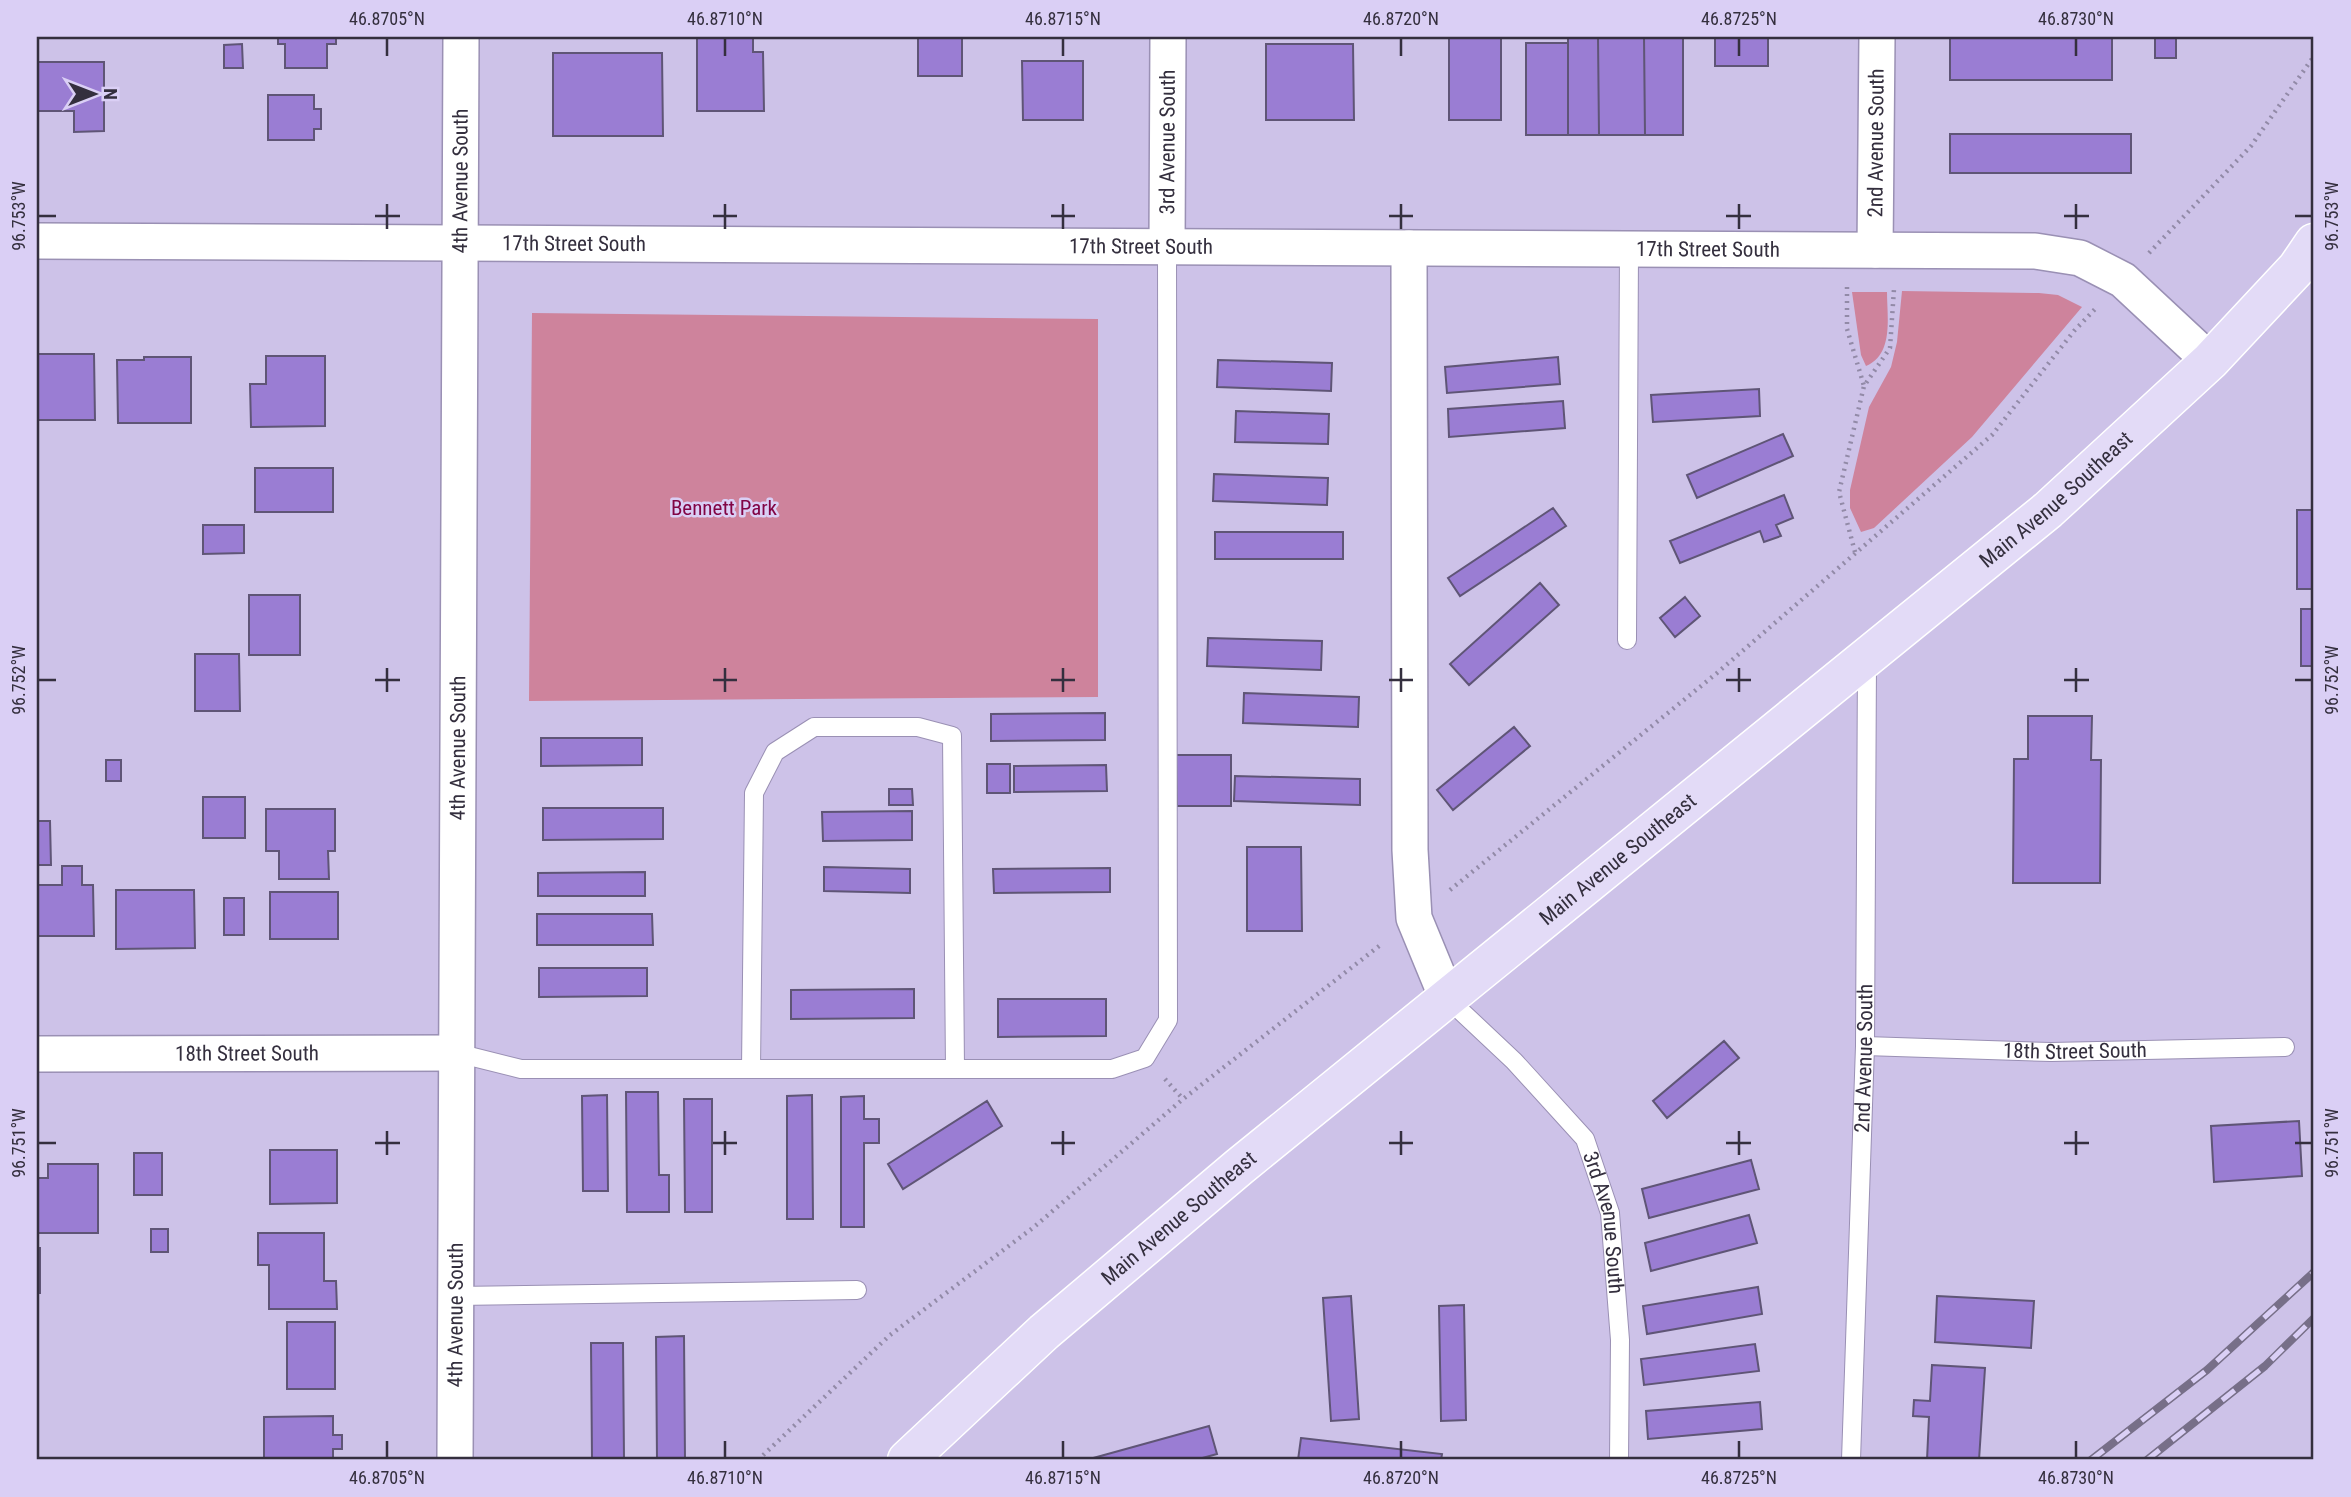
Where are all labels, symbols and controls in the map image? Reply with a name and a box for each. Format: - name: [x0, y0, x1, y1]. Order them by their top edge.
- text: 46.8705°N: [349, 8, 425, 29]
- text: 46.8710°N: [687, 8, 763, 29]
- text: 46.8715°N: [1025, 8, 1101, 29]
- text: 46.8720°N: [1363, 8, 1439, 29]
- text: 46.8725°N: [1701, 8, 1777, 29]
- text: 46.8730°N: [2038, 8, 2114, 29]
- north arrow: [60, 60, 130, 130]
- street label: 2nd Avenue South: [1863, 68, 1889, 218]
- street label: 3rd Avenue South: [1155, 69, 1180, 215]
- text: N: [99, 88, 122, 100]
- street label: 4th Avenue South: [448, 109, 473, 253]
- text: 96.753°W: [8, 181, 29, 251]
- text: 96.753°W: [2321, 181, 2342, 251]
- street label: 17th Street South: [502, 231, 646, 256]
- street label: 17th Street South: [1069, 234, 1213, 259]
- street label: 17th Street South: [1636, 237, 1780, 262]
- street label: Main Avenue Southeast: [1975, 427, 2137, 573]
- park label: Bennett Park: [671, 496, 778, 520]
- text: 96.752°W: [8, 645, 29, 715]
- text: 96.752°W: [2321, 645, 2342, 715]
- street label: 4th Avenue South: [446, 676, 470, 820]
- street label: Main Avenue Southeast: [1535, 789, 1701, 930]
- street label: 2nd Avenue South: [1850, 984, 1877, 1133]
- street label: 18th Street South: [2003, 1038, 2147, 1064]
- street label: 18th Street South: [175, 1041, 319, 1066]
- text: 96.751°W: [8, 1108, 29, 1178]
- text: 96.751°W: [2321, 1108, 2342, 1178]
- street label: Main Avenue Southeast: [1097, 1146, 1261, 1290]
- street label: 3rd Avenue South: [1578, 1148, 1628, 1295]
- street label: 4th Avenue South: [443, 1243, 468, 1387]
- text: 46.8705°N: [349, 1467, 425, 1488]
- text: 46.8710°N: [687, 1467, 763, 1488]
- text: 46.8715°N: [1025, 1467, 1101, 1488]
- text: 46.8720°N: [1363, 1467, 1439, 1488]
- text: 46.8725°N: [1701, 1467, 1777, 1488]
- text: 46.8730°N: [2038, 1467, 2114, 1488]

